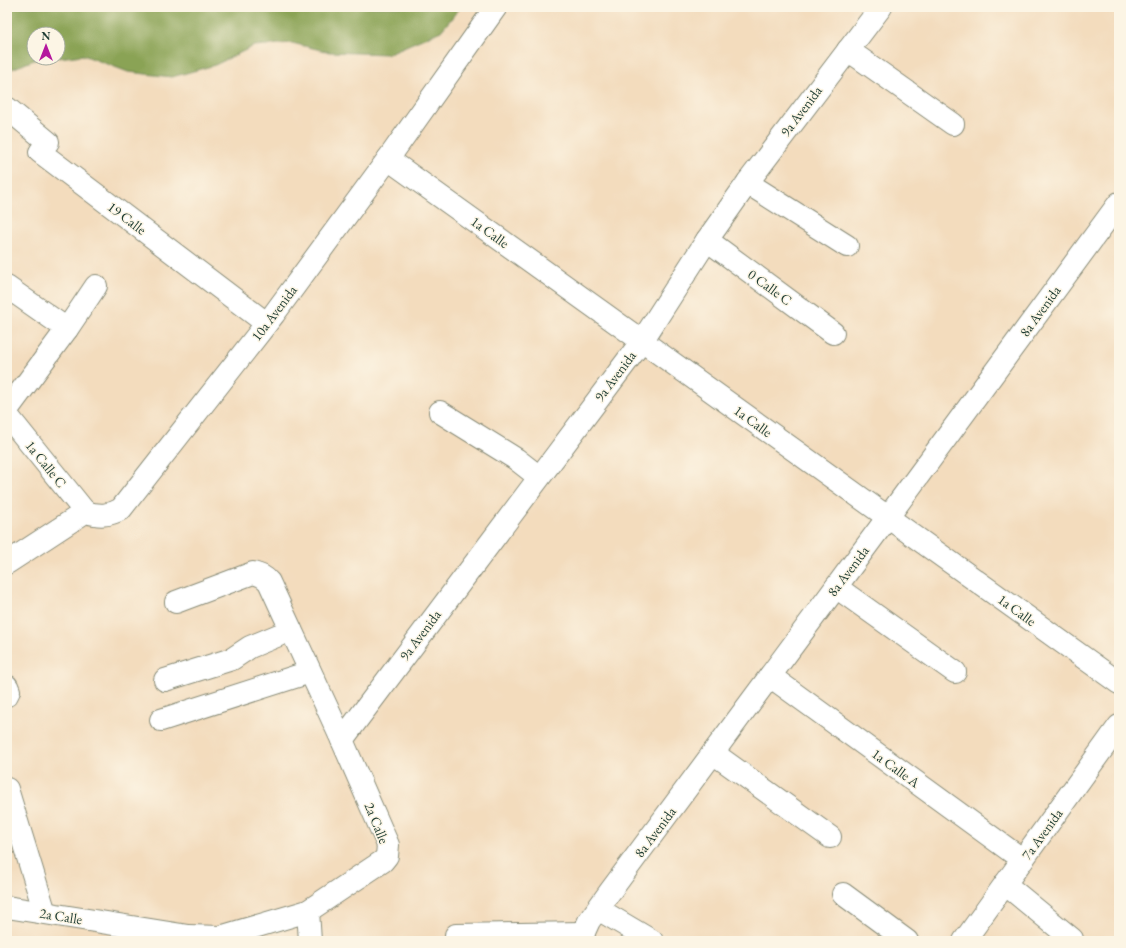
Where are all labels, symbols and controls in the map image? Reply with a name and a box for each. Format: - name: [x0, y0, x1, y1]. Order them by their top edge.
- north arrow: [26, 26, 66, 66]
- text: N: [42, 29, 51, 43]
- street label: 9a Avenida: [776, 82, 826, 140]
- street label: 19 Calle: [104, 198, 150, 239]
- street label: 1a Calle: [467, 212, 513, 252]
- street label: 0 Calle C: [744, 265, 796, 309]
- street label: 10a Avenida: [247, 281, 301, 344]
- street label: 8a Avenida: [1016, 282, 1065, 340]
- street label: 9a Avenida: [590, 347, 640, 405]
- street label: 1a Calle: [730, 401, 776, 441]
- street label: 1a Calle C: [22, 437, 71, 491]
- street label: 8a Avenida: [823, 542, 873, 600]
- street label: 1a Calle: [994, 590, 1040, 630]
- street label: 9a Avenida: [395, 606, 445, 664]
- street label: 1a Calle A: [868, 744, 924, 792]
- street label: 2a Calle: [361, 800, 394, 847]
- street label: 8a Avenida: [630, 803, 680, 861]
- street label: 7a Avenida: [1018, 805, 1067, 863]
- street label: 2a Calle: [38, 904, 84, 928]

